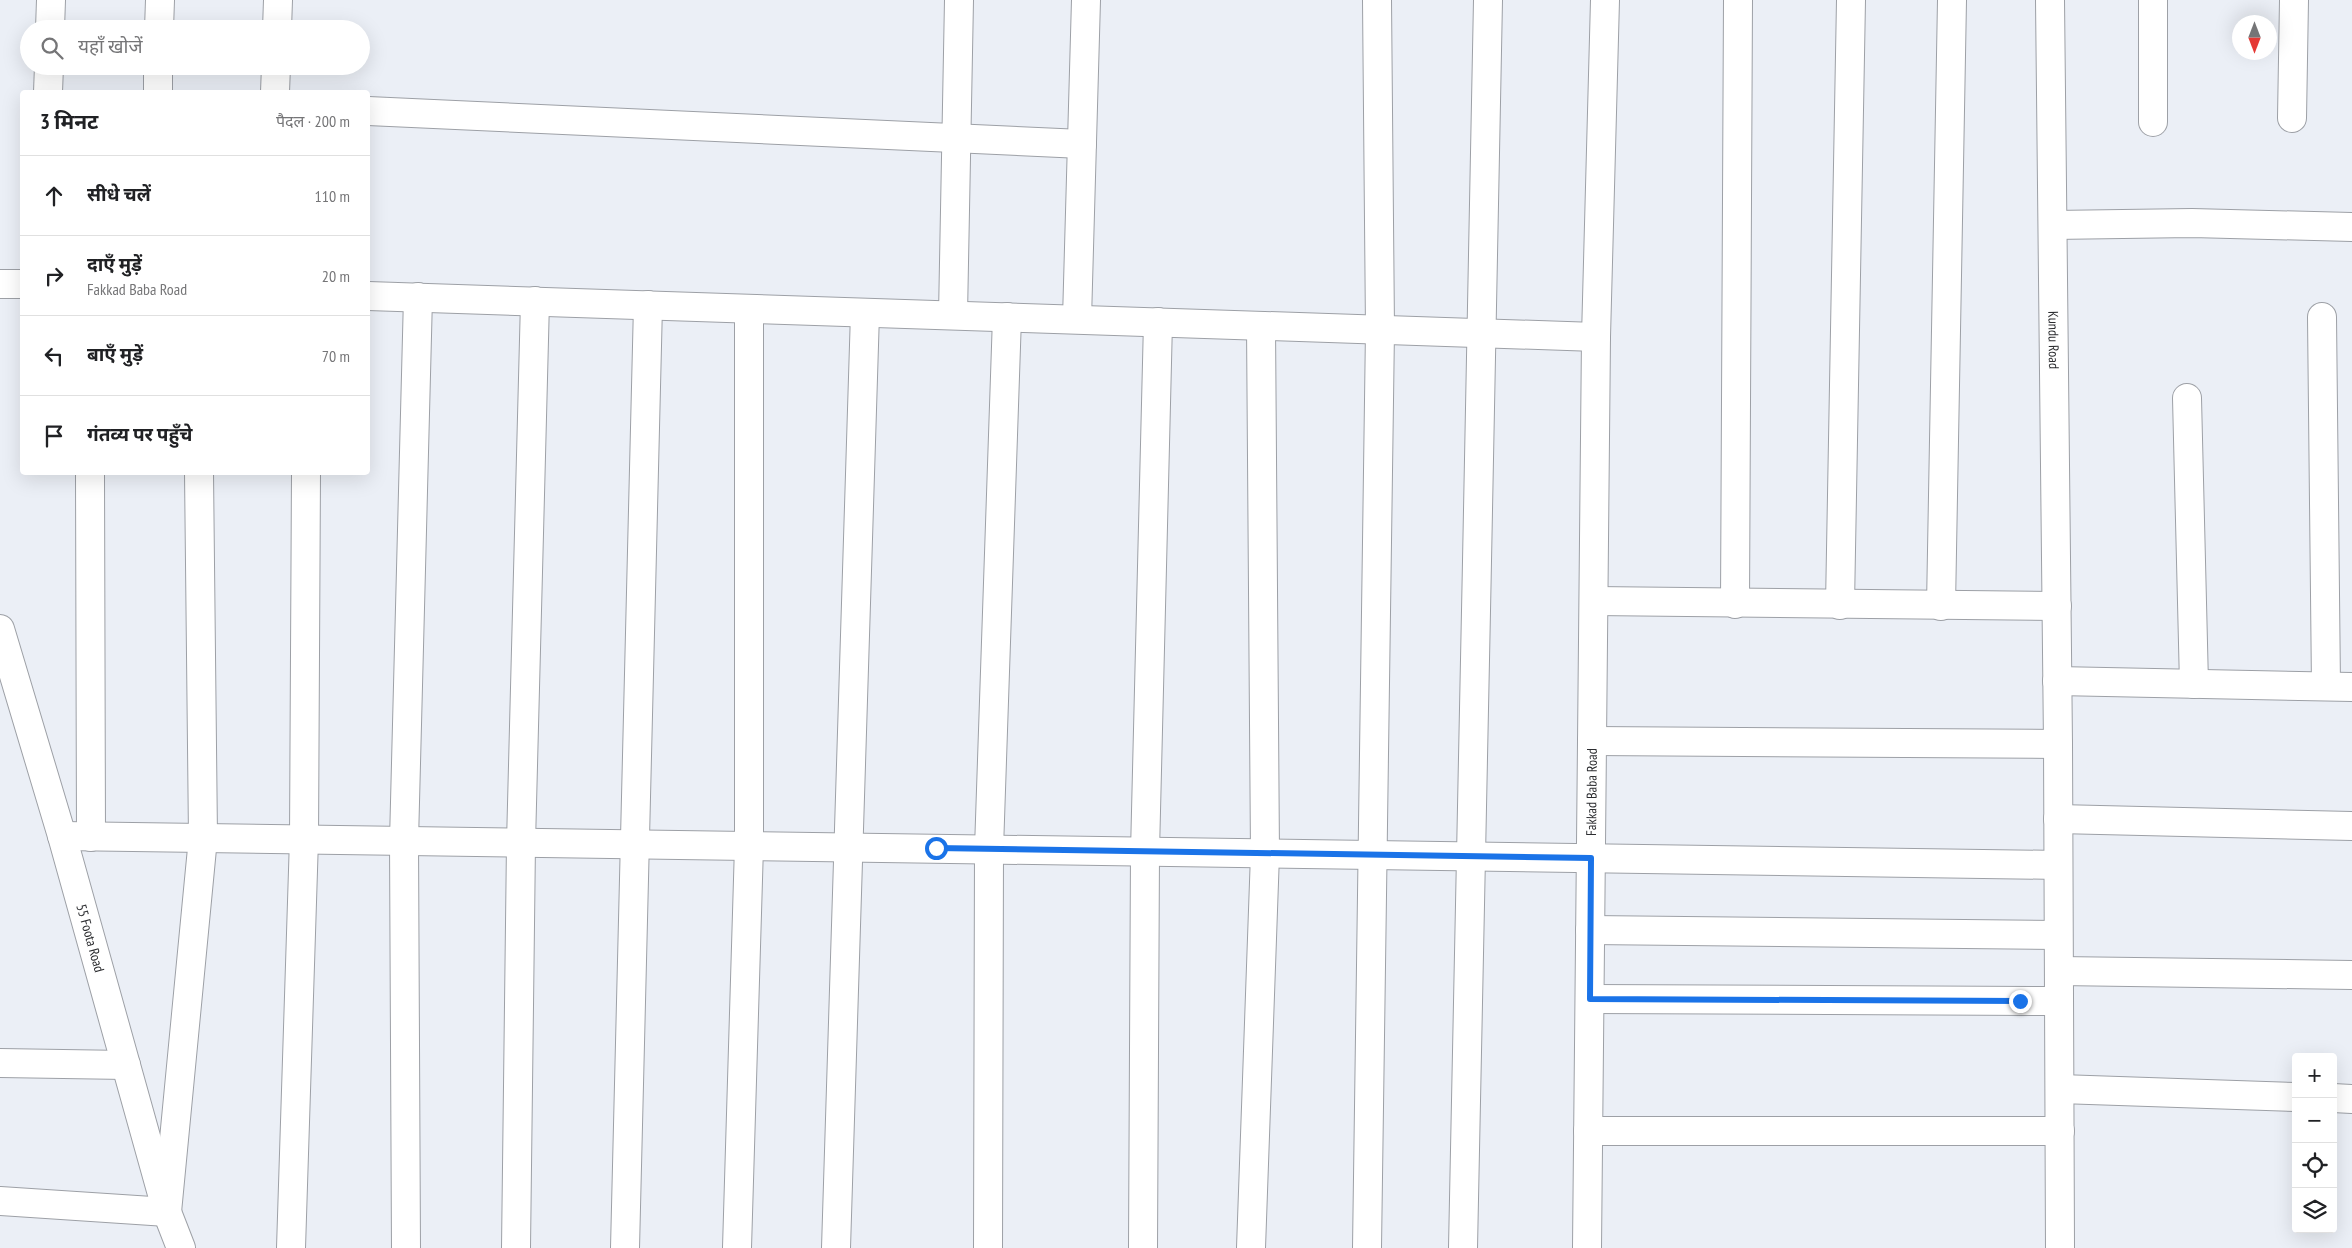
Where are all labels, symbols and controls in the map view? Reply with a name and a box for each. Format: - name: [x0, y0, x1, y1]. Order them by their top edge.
- north arrow: [2232, 15, 2277, 60]
- search box: [20, 20, 370, 75]
- icon: search: [38, 34, 66, 62]
- text: यहाँ खोजें: [78, 34, 143, 58]
- text: 3 मिनट: [40, 108, 98, 135]
- text: पैदल · 200 m: [276, 111, 350, 131]
- icon: ahead: [40, 182, 68, 210]
- text: सीधे चलें: [87, 182, 151, 206]
- text: 110 m: [315, 186, 350, 206]
- text: दाएँ मुड़ें: [87, 252, 142, 276]
- icon: right: [40, 262, 68, 290]
- text: 20 m: [322, 266, 350, 286]
- text: Fakkad Baba Road: [87, 279, 187, 299]
- street label: Kundu Road: [2044, 311, 2063, 369]
- icon: left: [40, 342, 68, 370]
- text: बाएँ मुड़ें: [87, 342, 143, 366]
- text: 70 m: [322, 346, 350, 366]
- icon: arrive: [40, 422, 68, 450]
- text: गंतव्य पर पहुँचे: [87, 422, 192, 446]
- street label: Fakkad Baba Road: [1582, 748, 1601, 836]
- route start: [925, 837, 948, 860]
- street label: 55 Foota Road: [72, 902, 109, 974]
- route end: [2009, 990, 2032, 1013]
- map controls: [2292, 1053, 2337, 1233]
- button: +: [2292, 1053, 2337, 1098]
- button: −: [2292, 1098, 2337, 1143]
- button: locate: [2292, 1143, 2337, 1188]
- button: layers: [2292, 1188, 2337, 1233]

